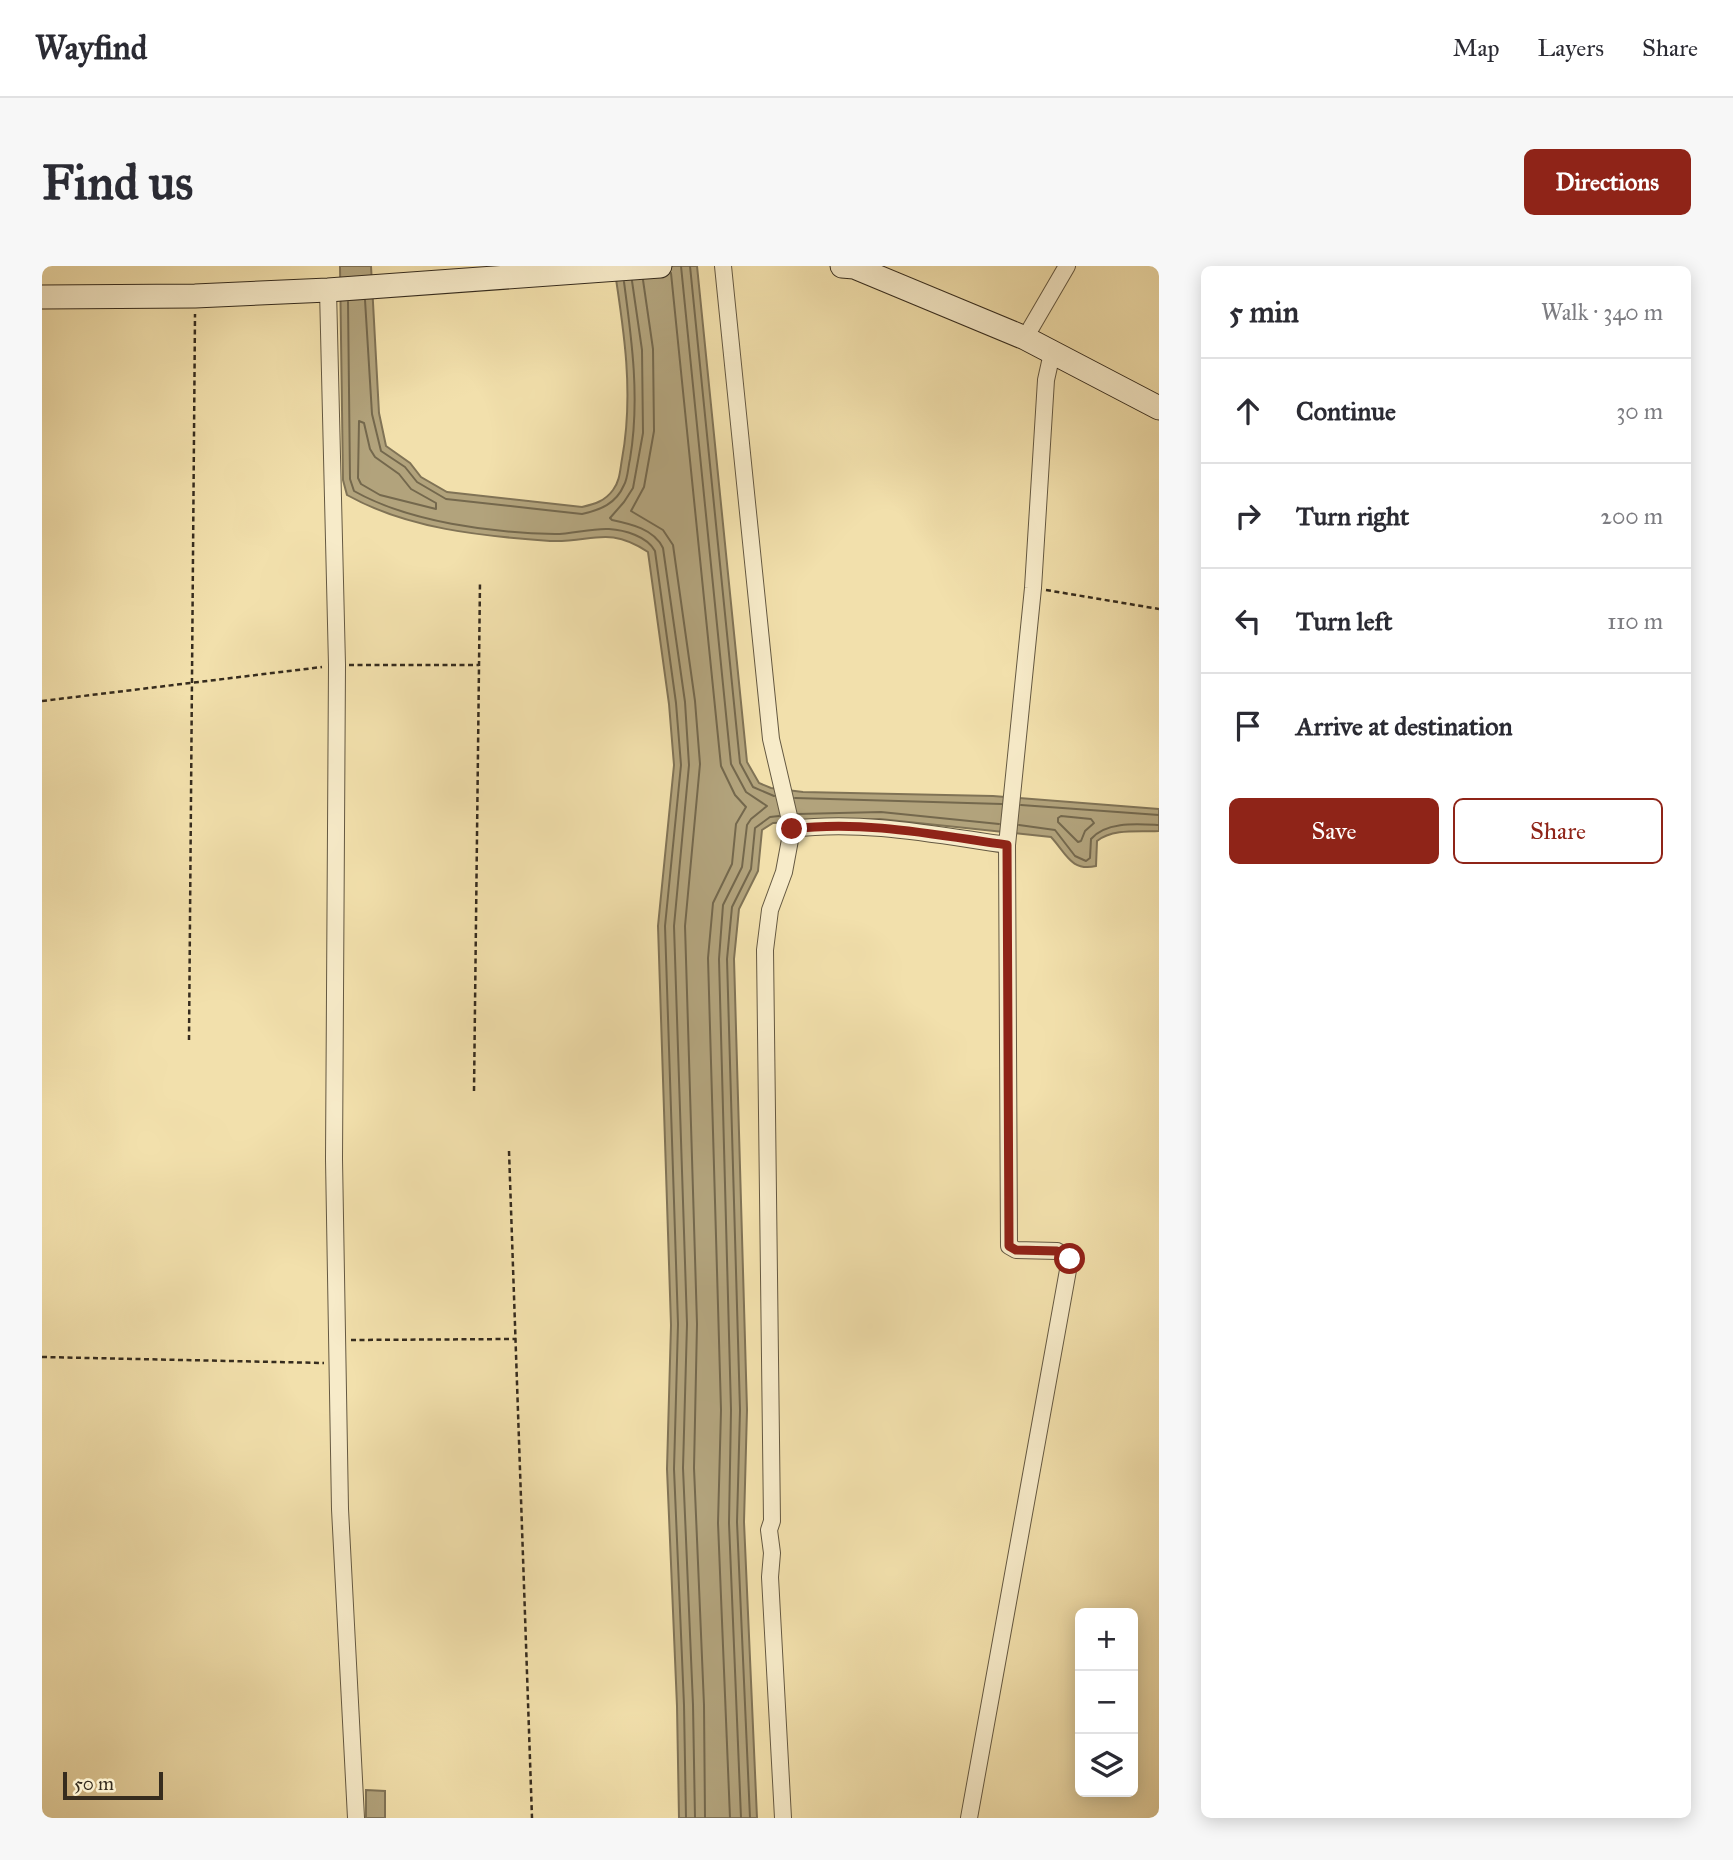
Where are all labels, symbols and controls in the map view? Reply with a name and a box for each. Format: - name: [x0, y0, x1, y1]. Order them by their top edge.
- text: Wayfind: [35, 28, 147, 68]
- text: Map: [1453, 33, 1500, 63]
- text: Layers: [1538, 33, 1604, 63]
- text: Share: [1642, 33, 1698, 63]
- button: Directions: [1524, 149, 1691, 215]
- text: Find us: [42, 153, 193, 212]
- text: 5 min: [1229, 294, 1299, 330]
- text: Walk · 340 m: [1541, 298, 1663, 326]
- icon: ahead: [1229, 392, 1267, 430]
- text: Continue: [1296, 395, 1396, 427]
- text: 30 m: [1616, 397, 1663, 425]
- icon: right: [1229, 497, 1267, 535]
- text: Turn right: [1296, 500, 1409, 532]
- text: 200 m: [1601, 502, 1663, 530]
- icon: left: [1229, 602, 1267, 640]
- text: Turn left: [1296, 605, 1392, 637]
- text: 110 m: [1607, 607, 1663, 635]
- icon: arrive: [1229, 707, 1267, 745]
- text: Arrive at destination: [1296, 710, 1513, 742]
- button: Save: [1229, 798, 1439, 864]
- button: Share: [1453, 798, 1663, 864]
- route end: [776, 813, 807, 844]
- route start: [1054, 1243, 1085, 1274]
- map controls: [1075, 1608, 1138, 1797]
- button: +: [1075, 1608, 1138, 1671]
- button: −: [1075, 1671, 1138, 1734]
- button: layers: [1075, 1734, 1138, 1797]
- scale bar: [63, 1769, 163, 1801]
- text: 50 m: [74, 1772, 114, 1795]

